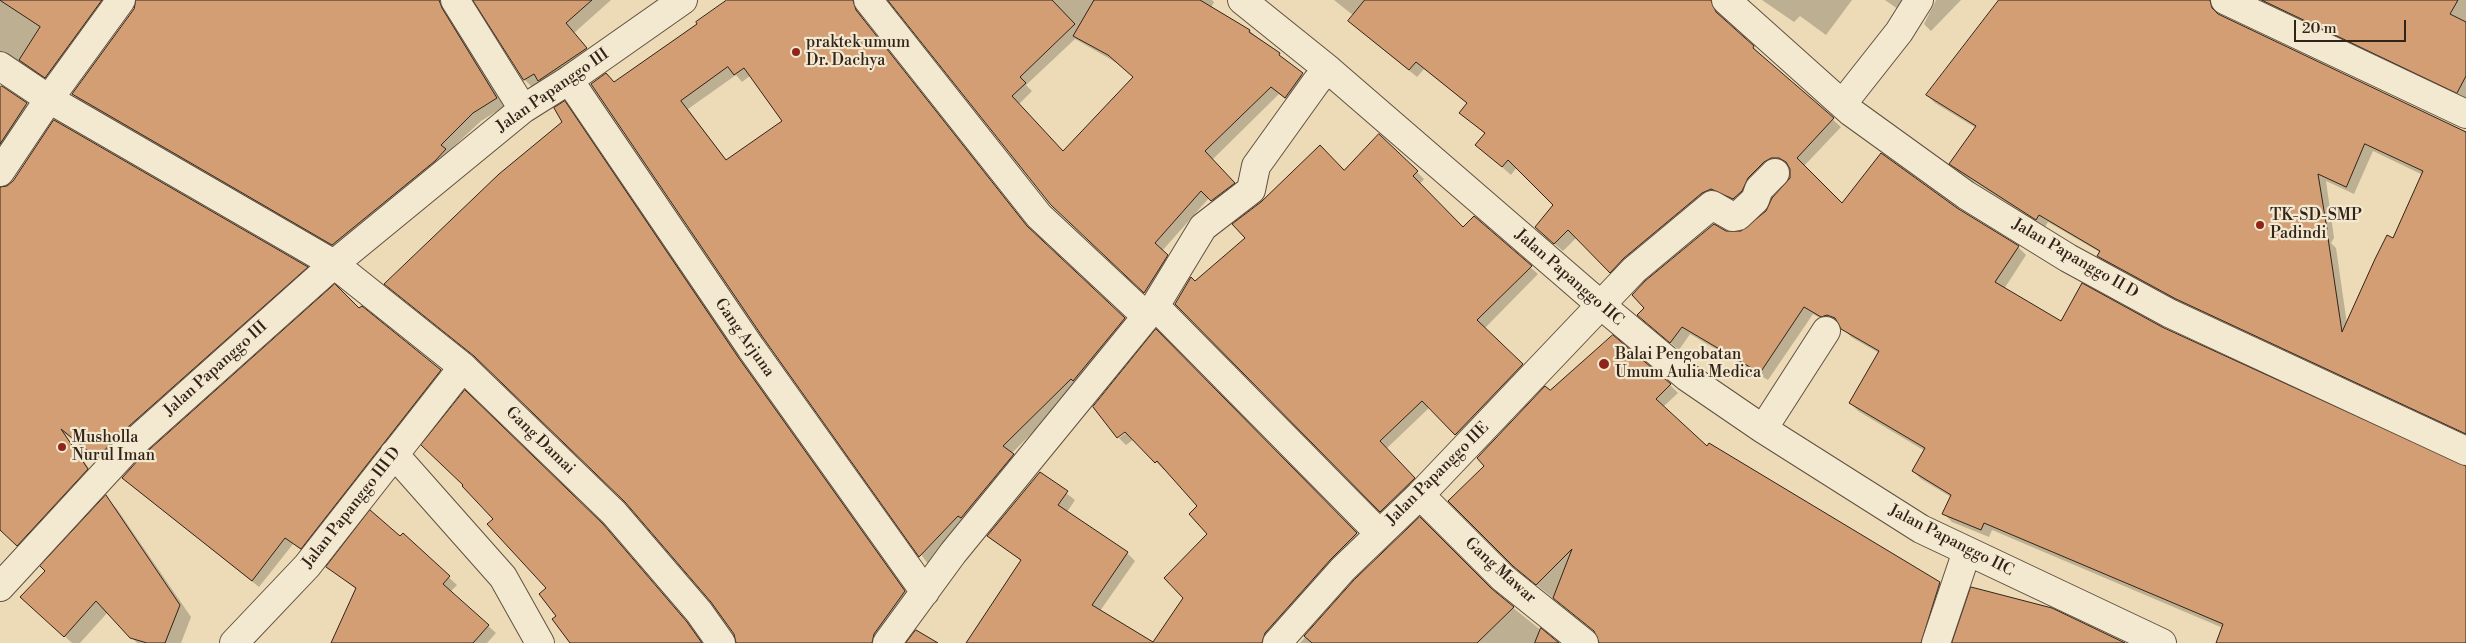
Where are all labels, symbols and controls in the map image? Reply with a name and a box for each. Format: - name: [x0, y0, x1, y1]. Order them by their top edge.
- scale bar: [2296, 10, 2408, 42]
- text: 20 m: [2302, 19, 2337, 38]
- place label: praktek umum Dr. Dachya: [806, 33, 910, 71]
- street label: Jalan Papanggo III: [493, 45, 613, 137]
- marker: praktek umum Dr. Dachya: [790, 46, 802, 58]
- place label: TK-SD-SMP Padindi: [2270, 206, 2362, 244]
- street label: Jalan Papanggo II D: [2009, 215, 2141, 303]
- marker: TK-SD-SMP Padindi: [2254, 219, 2266, 231]
- street label: Jalan Papanggo IIC: [1511, 226, 1627, 330]
- street label: Gang Arjuna: [710, 295, 778, 381]
- street label: Jalan Papanggo III: [160, 317, 272, 421]
- place label: Balai Pengobatan Umum Aulia Medica: [1615, 345, 1761, 383]
- marker: Balai Pengobatan Umum Aulia Medica: [1597, 357, 1611, 371]
- street label: Gang Damai: [501, 403, 579, 479]
- street label: Jalan Papanggo IIE: [1383, 419, 1493, 529]
- place label: Musholla Nurul Iman: [72, 428, 155, 466]
- marker: Musholla Nurul Iman: [56, 441, 68, 453]
- street label: Jalan Papanggo III D: [299, 444, 405, 572]
- street label: Jalan Papanggo IIC: [1885, 501, 2017, 581]
- street label: Gang Mawar: [1460, 534, 1540, 608]

